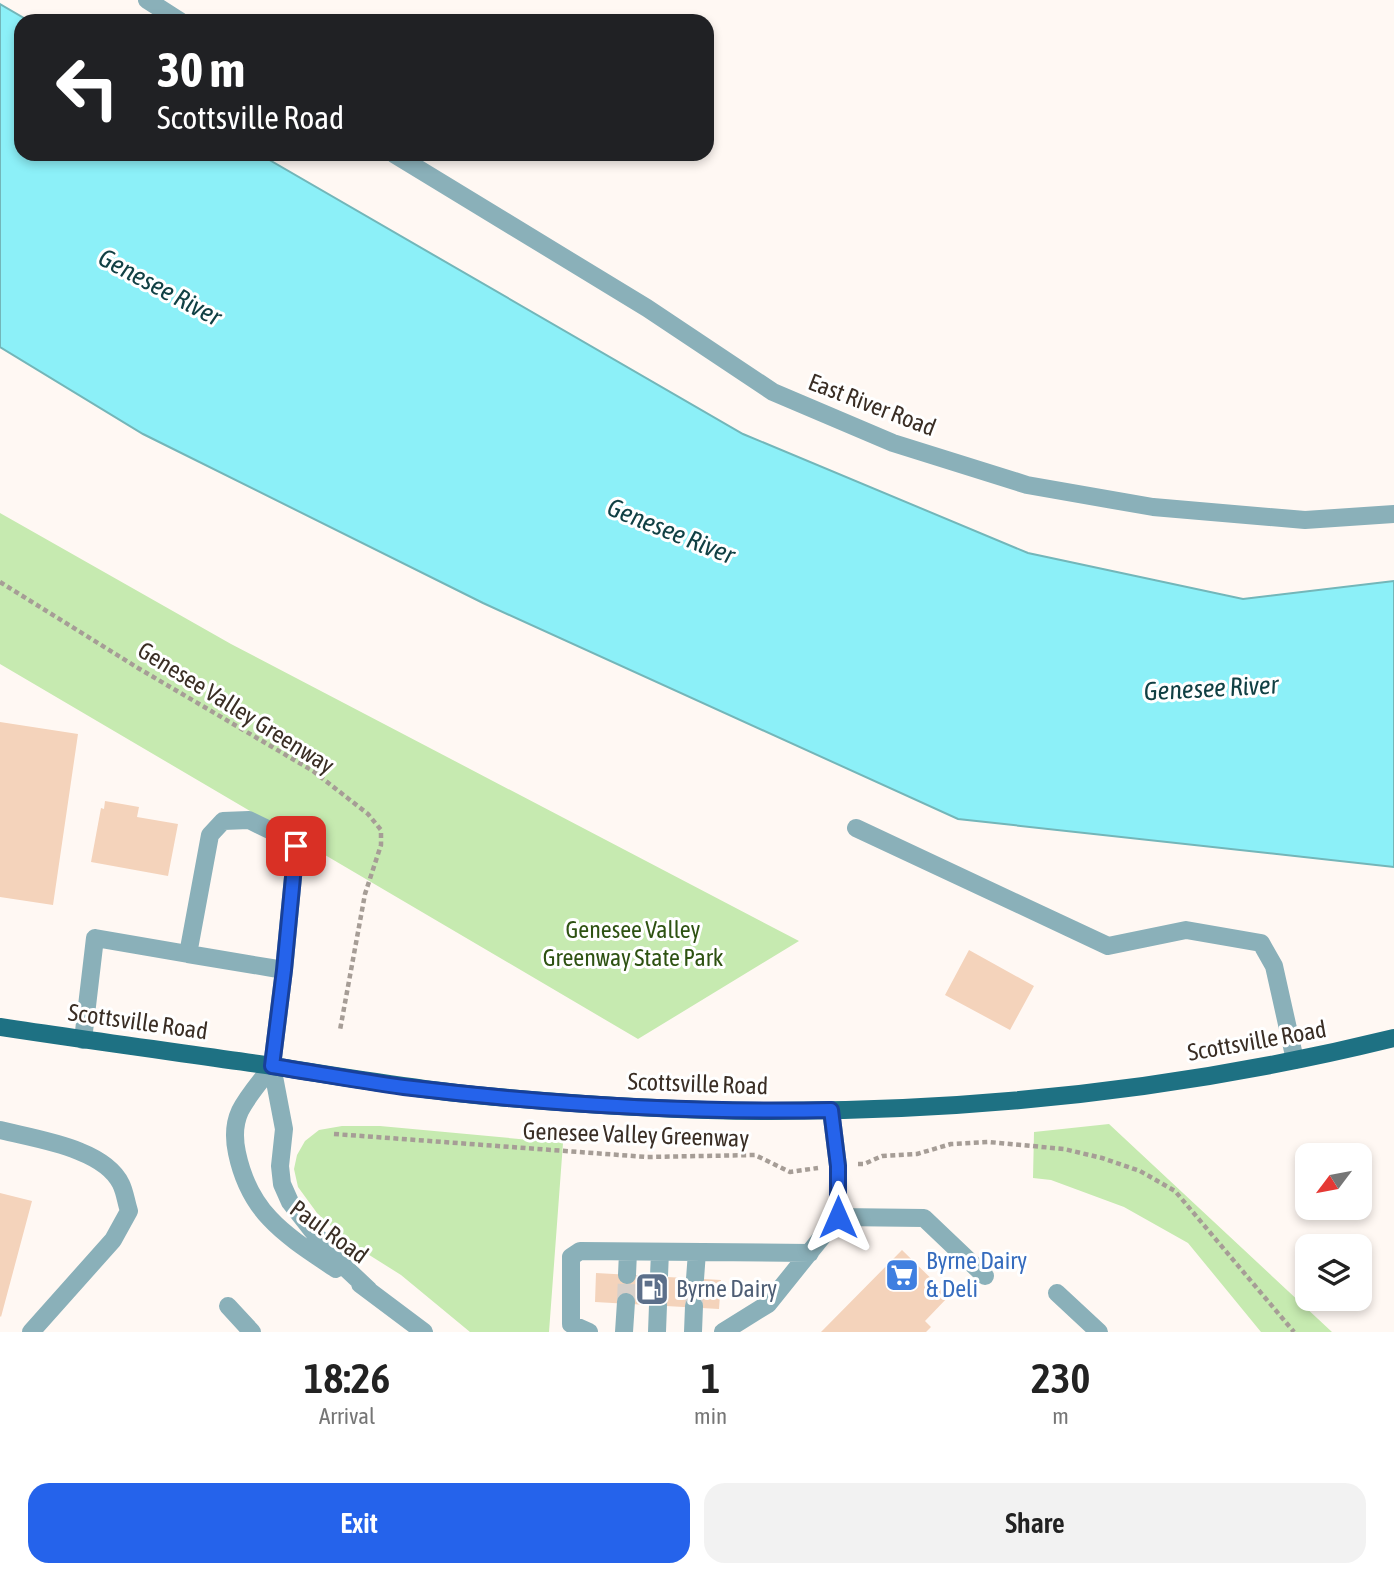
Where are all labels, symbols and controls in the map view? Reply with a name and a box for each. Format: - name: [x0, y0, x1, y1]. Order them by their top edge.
- text: 30 m: [157, 41, 245, 97]
- icon: left: [42, 42, 133, 133]
- text: Scottsville Road: [157, 99, 344, 136]
- water label: Genesee River: [93, 242, 228, 332]
- street label: East River Road: [805, 368, 940, 441]
- water label: Genesee River: [603, 492, 740, 571]
- street label: Genesee Valley Greenway: [133, 636, 339, 779]
- water label: Genesee River: [1143, 669, 1280, 707]
- pin: [266, 816, 326, 876]
- icon: arrive: [277, 827, 315, 865]
- park label: Genesee Valley Greenway State Park: [543, 916, 724, 971]
- street label: Scottsville Road: [67, 998, 209, 1045]
- street label: Scottsville Road: [1185, 1015, 1328, 1066]
- street label: Scottsville Road: [627, 1068, 769, 1099]
- street label: Genesee Valley Greenway: [522, 1117, 750, 1152]
- north arrow: [1295, 1143, 1372, 1220]
- map controls: [1295, 1143, 1372, 1311]
- position arrow: [801, 1180, 875, 1254]
- street label: Paul Road: [285, 1194, 373, 1269]
- button: layers: [1295, 1234, 1372, 1311]
- place label: Byrne Dairy & Deli: [926, 1247, 1027, 1302]
- supermarket icon: Byrne Dairy & Deli: [883, 1256, 921, 1294]
- fuel station icon: Byrne Dairy: [633, 1270, 671, 1308]
- place label: Byrne Dairy: [676, 1275, 777, 1302]
- text: 18:26: [304, 1354, 390, 1402]
- text: 1: [701, 1354, 720, 1402]
- text: 230: [1031, 1354, 1090, 1402]
- text: Arrival: [319, 1403, 375, 1429]
- text: min: [694, 1403, 727, 1429]
- text: m: [1052, 1403, 1069, 1429]
- button: Exit: [28, 1483, 690, 1563]
- button: Share: [704, 1483, 1366, 1563]

